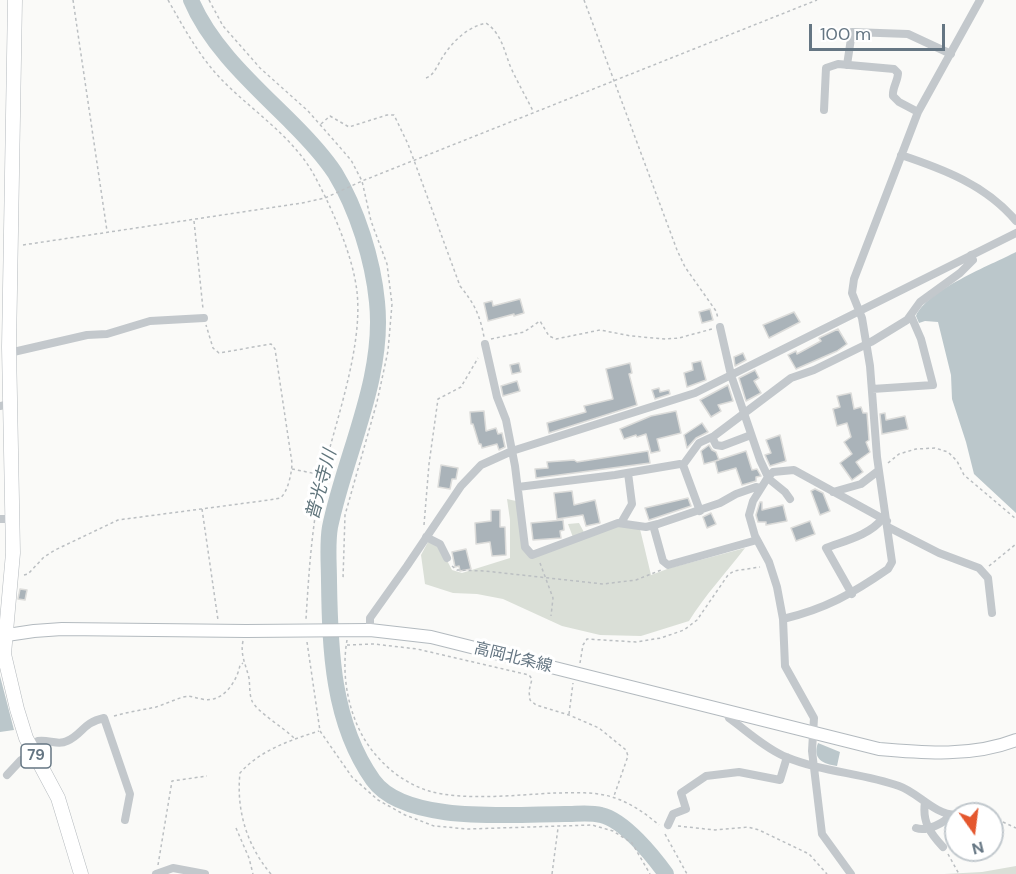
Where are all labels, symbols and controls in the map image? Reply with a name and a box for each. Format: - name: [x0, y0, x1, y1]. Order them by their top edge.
- scale bar: [812, 12, 948, 50]
- text: 100 m: [820, 22, 871, 46]
- water label: 普光寺川: [302, 447, 342, 523]
- street label: 高岡北条線: [472, 639, 554, 677]
- road number: 79: [21, 744, 51, 768]
- north arrow: [944, 802, 1004, 862]
- text: N: [970, 836, 986, 860]

